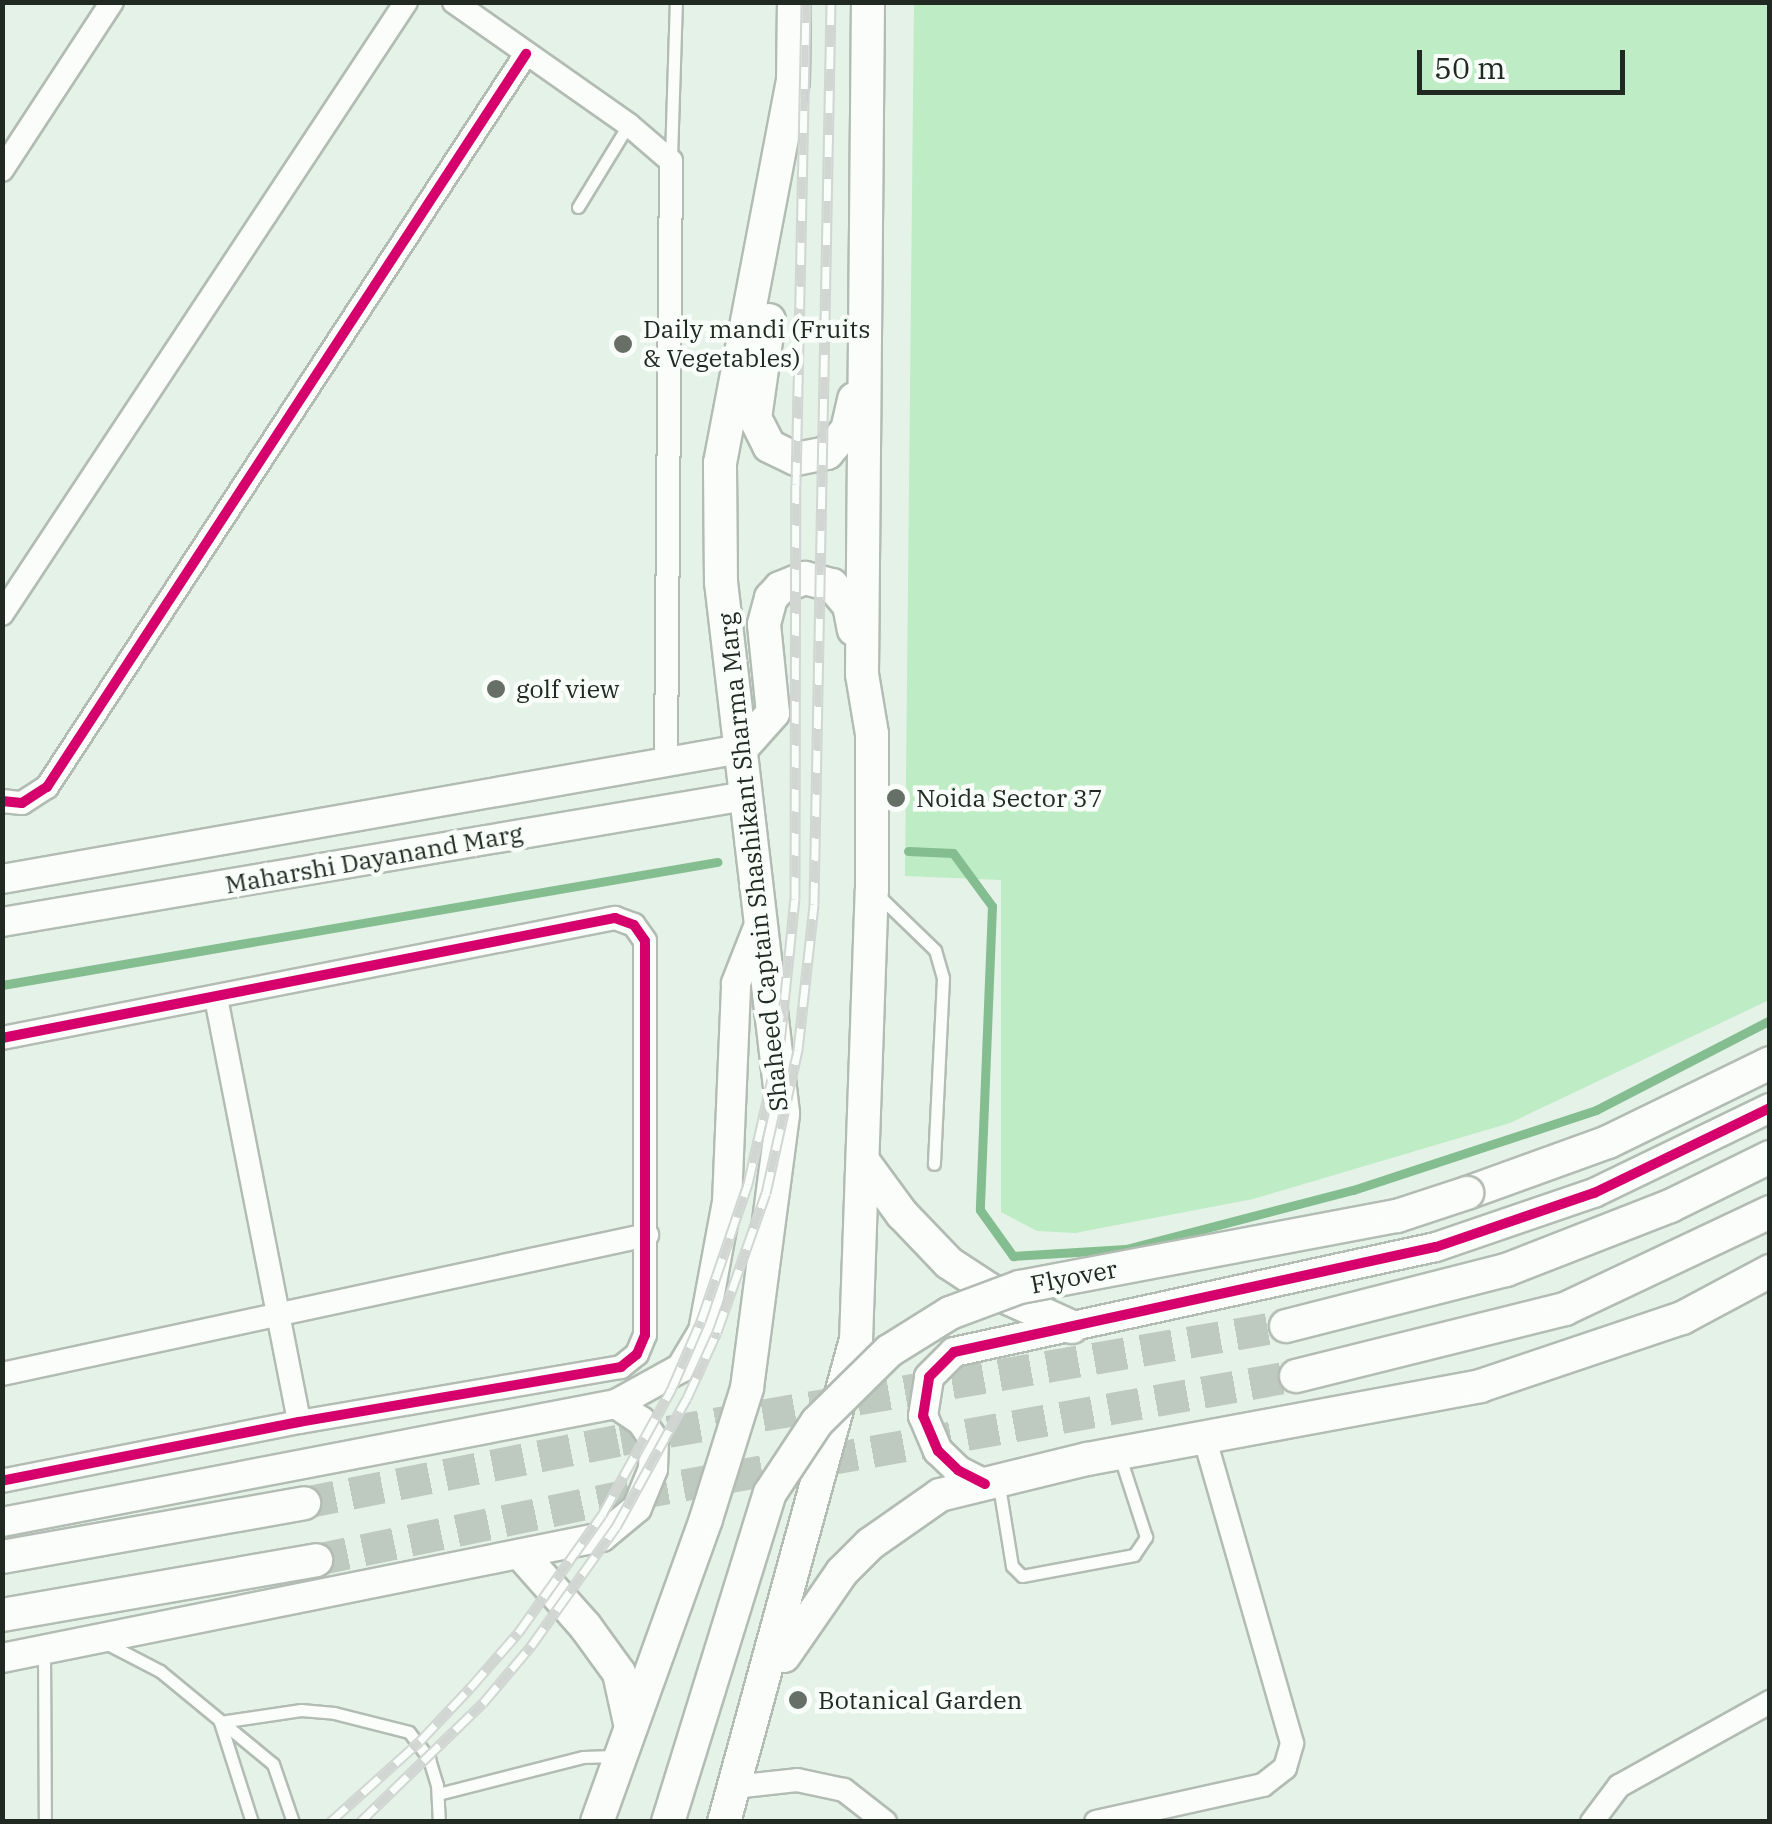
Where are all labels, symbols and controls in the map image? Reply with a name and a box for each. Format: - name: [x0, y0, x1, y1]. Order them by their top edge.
- scale bar: [1422, 30, 1630, 92]
- text: 50 m: [1434, 48, 1506, 87]
- place label: Daily mandi (Fruits & Vegetables): [643, 315, 870, 374]
- marker: Daily mandi (Fruits & Vegetables): [612, 333, 634, 355]
- street label: Shaheed Captain Shashikant Sharma Marg: [712, 611, 794, 1113]
- place label: golf view: [516, 674, 619, 704]
- marker: golf view: [485, 678, 507, 700]
- place label: Noida Sector 37: [916, 783, 1103, 813]
- marker: Noida Sector 37: [885, 787, 907, 809]
- street label: Maharshi Dayanand Marg: [223, 818, 525, 900]
- street label: Flyover: [1028, 1254, 1120, 1300]
- place label: Botanical Garden: [818, 1685, 1023, 1715]
- marker: Botanical Garden: [787, 1689, 809, 1711]

